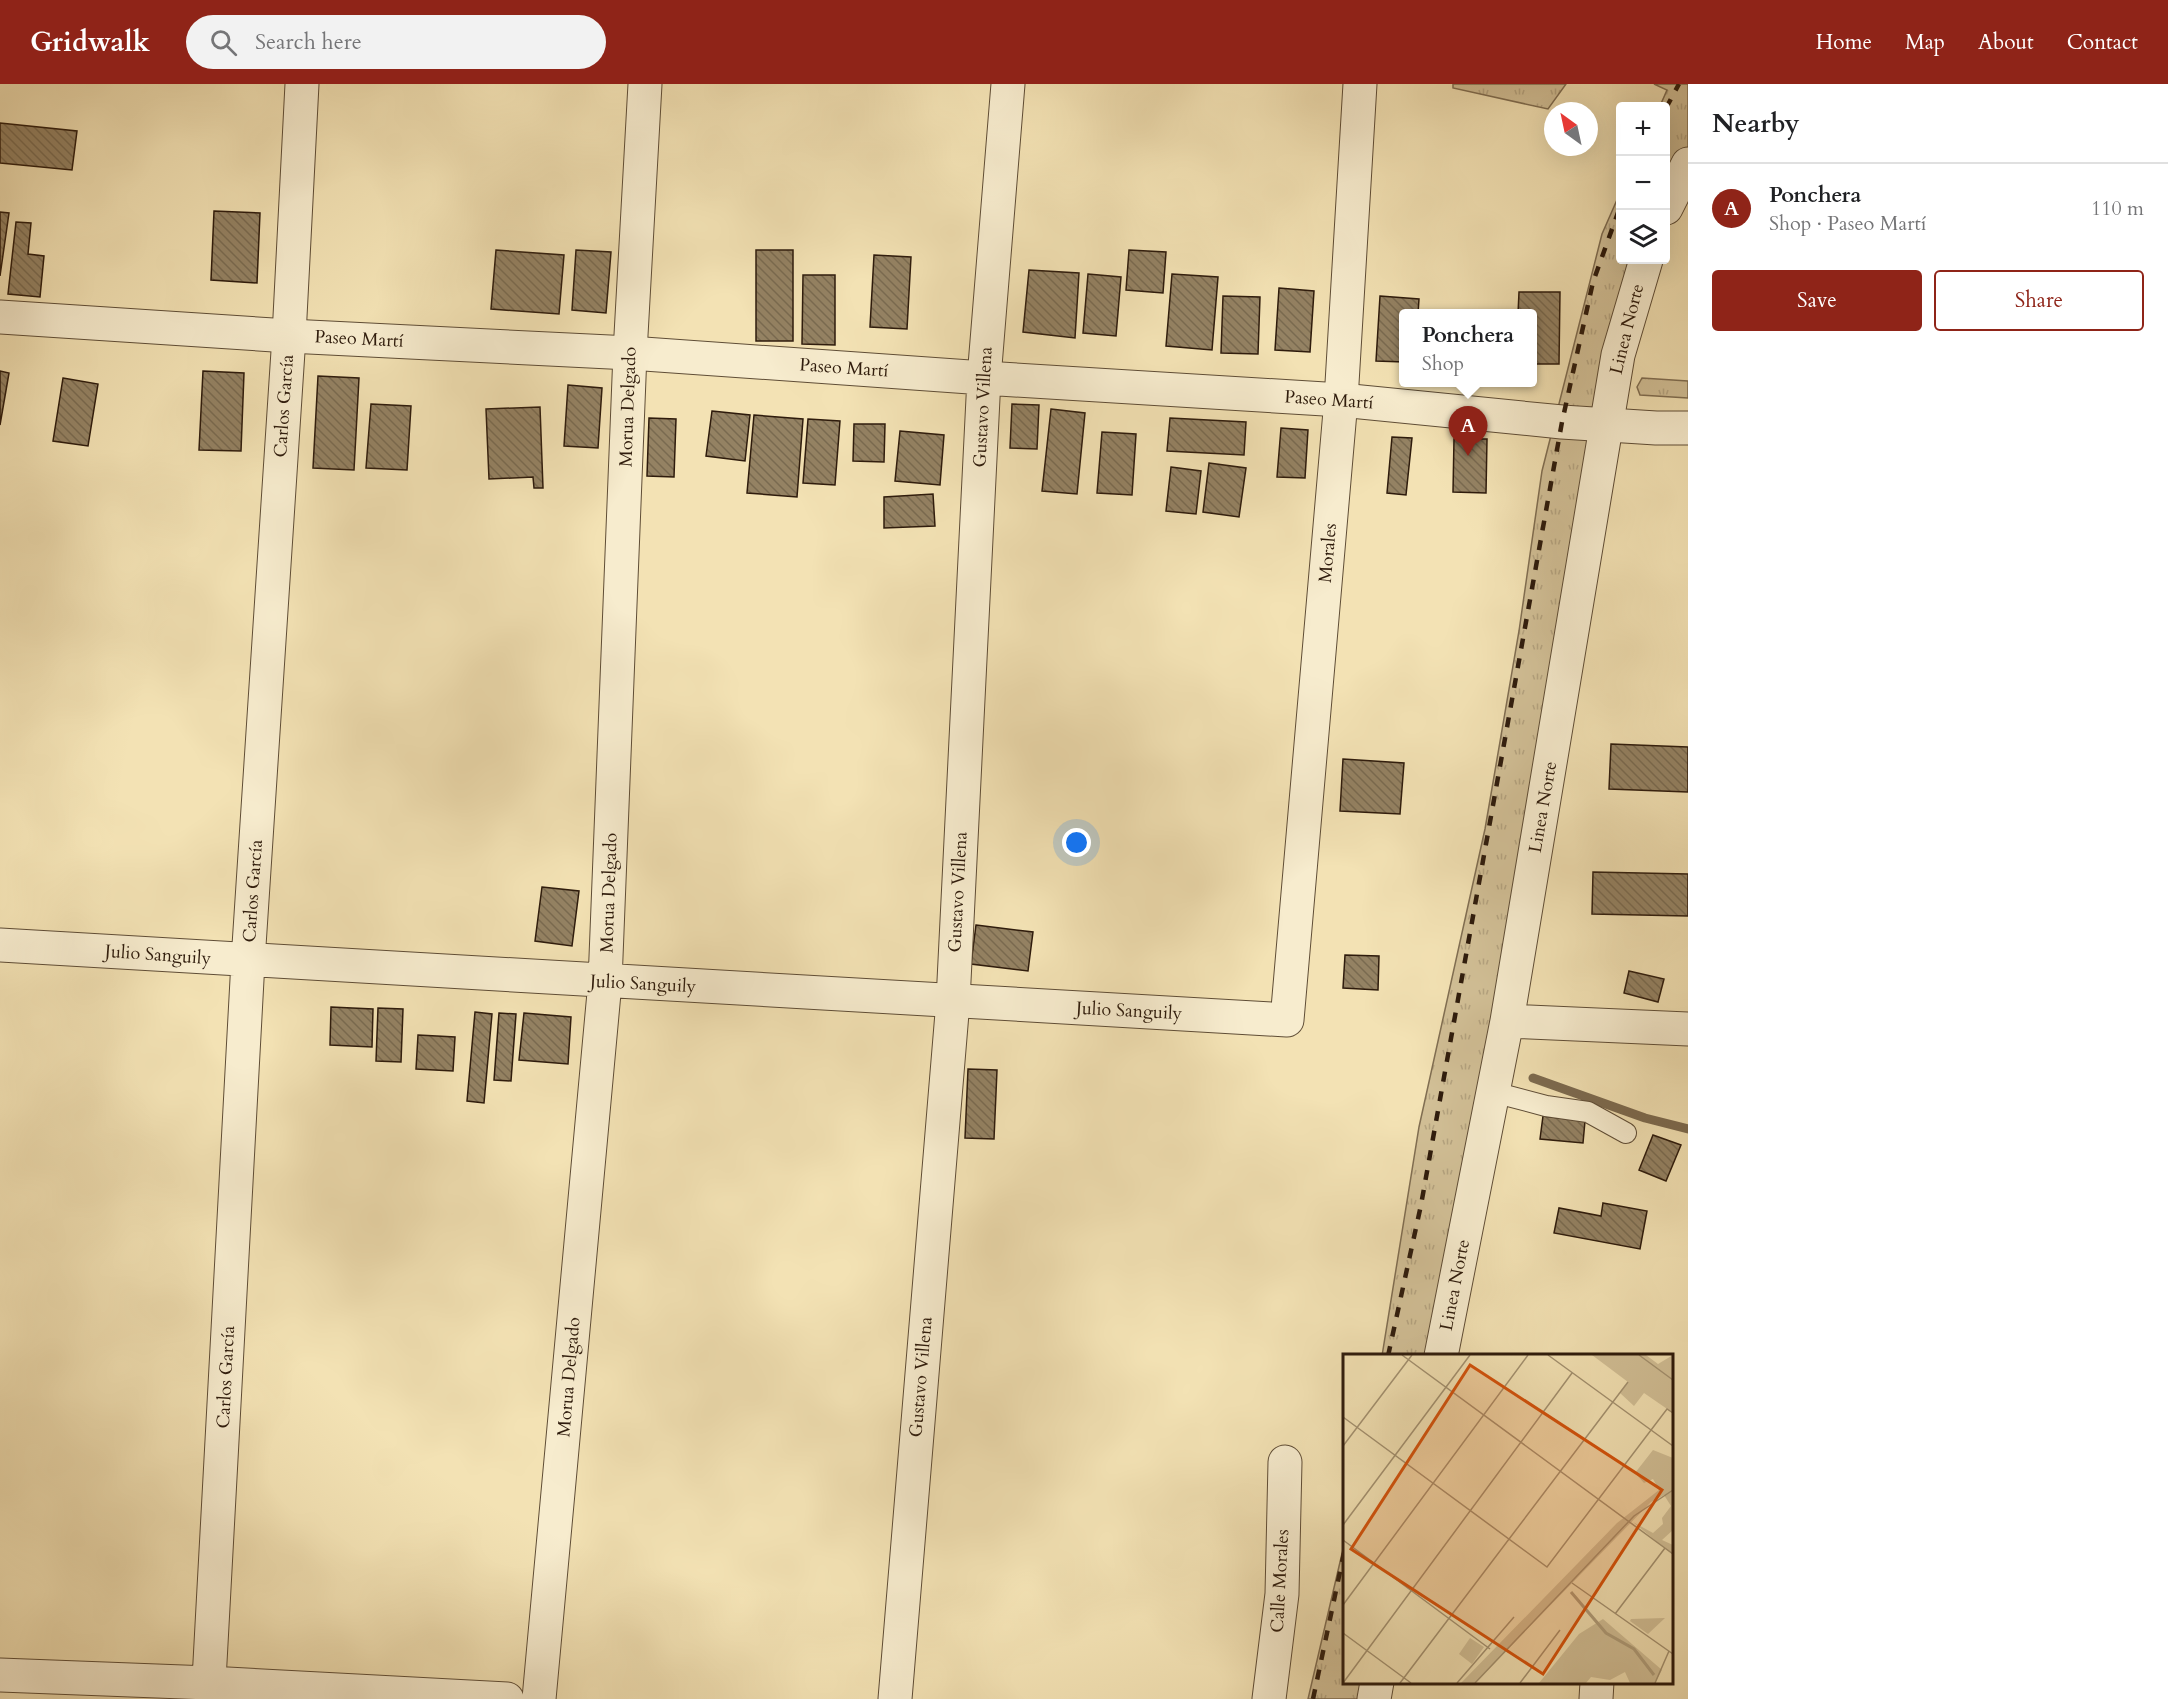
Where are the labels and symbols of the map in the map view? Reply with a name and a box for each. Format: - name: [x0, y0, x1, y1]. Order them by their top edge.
- north arrow: [1544, 102, 1598, 156]
- street label: Linea Norte: [1604, 281, 1650, 377]
- street label: Paseo Martí: [314, 324, 404, 354]
- street label: Morua Delgado: [613, 346, 643, 468]
- street label: Gustavo Villena: [967, 346, 999, 468]
- street label: Paseo Martí: [799, 352, 889, 384]
- street label: Carlos García: [268, 354, 300, 458]
- street label: Paseo Martí: [1284, 384, 1374, 416]
- pin: A: [1448, 406, 1488, 456]
- street label: Morales: [1313, 522, 1343, 584]
- street label: Linea Norte: [1523, 759, 1563, 855]
- your location: [1062, 828, 1091, 857]
- street label: Gustavo Villena: [942, 831, 974, 953]
- street label: Morua Delgado: [594, 832, 624, 954]
- street label: Carlos García: [237, 839, 269, 943]
- street label: Julio Sanguily: [101, 939, 212, 971]
- street label: Julio Sanguily: [586, 969, 697, 999]
- street label: Julio Sanguily: [1072, 996, 1183, 1026]
- street label: Linea Norte: [1434, 1237, 1476, 1333]
- street label: Gustavo Villena: [903, 1315, 939, 1438]
- street label: Morua Delgado: [551, 1316, 587, 1438]
- street label: Carlos García: [211, 1325, 241, 1429]
- inset map: [1343, 1354, 1673, 1684]
- street label: Calle Morales: [1265, 1529, 1295, 1633]

